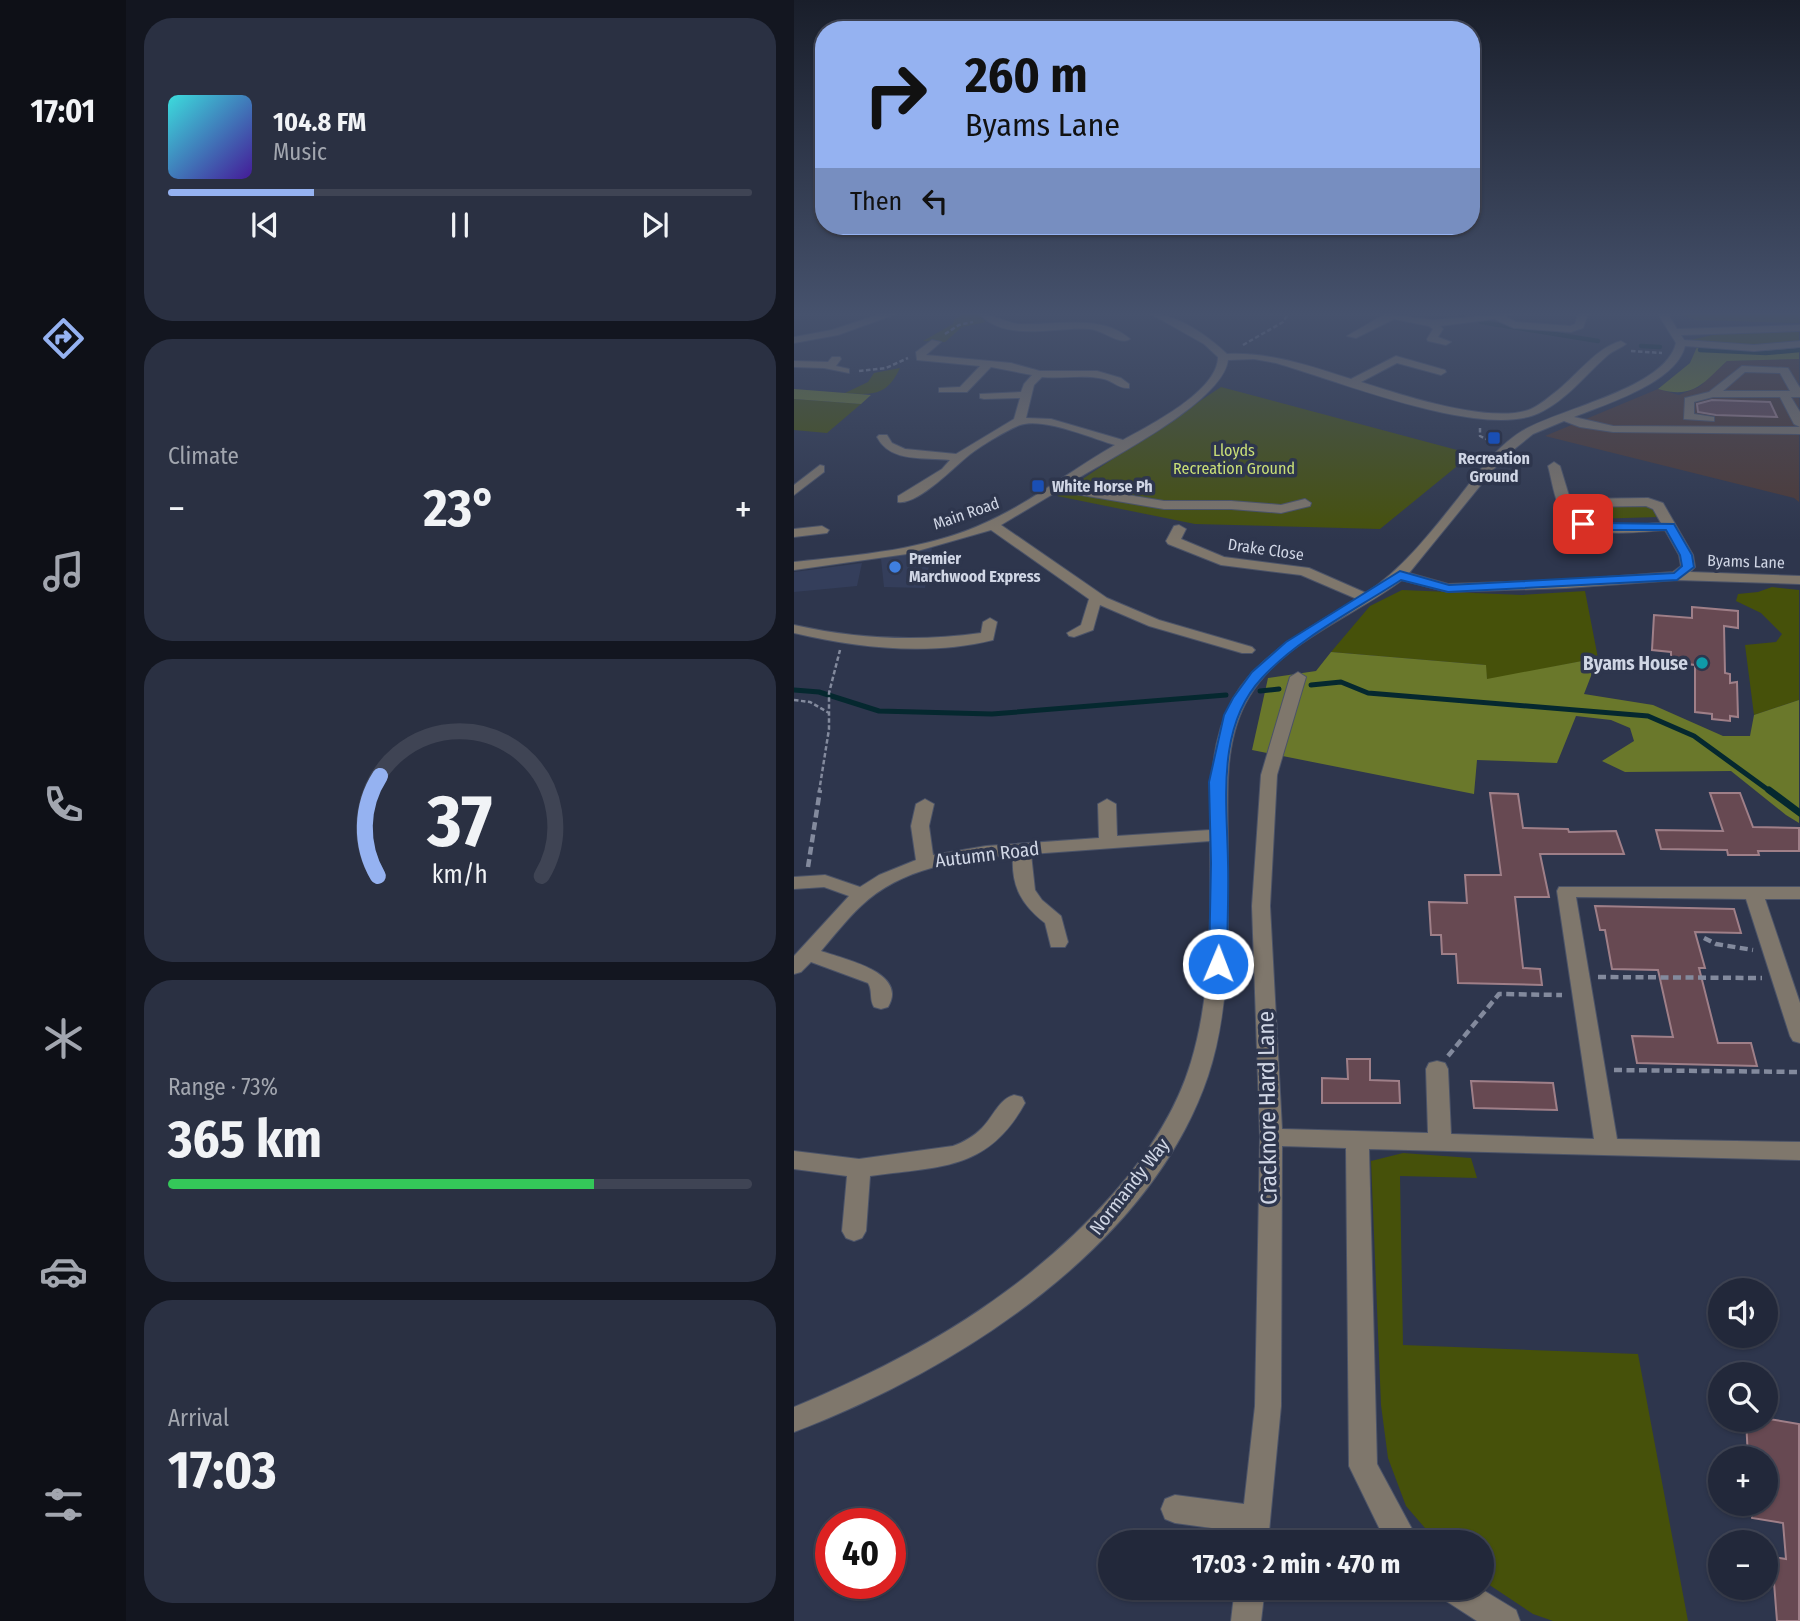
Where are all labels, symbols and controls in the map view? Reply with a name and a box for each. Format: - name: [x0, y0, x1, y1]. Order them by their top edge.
- text: 260 m: [965, 46, 1088, 105]
- icon: right: [850, 49, 941, 140]
- text: 17:01: [31, 92, 95, 130]
- text: Byams Lane: [965, 106, 1120, 144]
- text: 104.8 FM: [273, 107, 366, 138]
- text: Music: [273, 138, 327, 166]
- icon: left: [916, 182, 954, 220]
- text: Then: [850, 186, 902, 217]
- icon: previous: [246, 206, 284, 244]
- icon: pause: [441, 206, 479, 244]
- icon: next: [636, 206, 674, 244]
- icon: directions: [39, 314, 88, 363]
- marker: Recreation Ground: [1486, 430, 1502, 446]
- park label: Lloyds Recreation Ground: [1173, 441, 1295, 478]
- text: Climate: [168, 442, 239, 470]
- place label: Recreation Ground: [1458, 449, 1530, 486]
- text: 23°: [423, 477, 496, 540]
- place label: White Horse Ph: [1052, 477, 1153, 496]
- marker: White Horse Ph: [1030, 478, 1046, 494]
- text: −: [168, 486, 185, 532]
- text: +: [735, 486, 752, 532]
- street label: Main Road: [931, 493, 1002, 534]
- pin: [1553, 494, 1613, 554]
- icon: arrive: [1564, 505, 1602, 543]
- street label: Drake Close: [1227, 535, 1305, 564]
- icon: music: [39, 547, 88, 596]
- place label: Premier Marchwood Express: [909, 549, 1041, 586]
- street label: Byams Lane: [1707, 551, 1785, 572]
- marker: Premier Marchwood Express: [887, 559, 903, 575]
- place label: Byams House: [1583, 652, 1688, 675]
- marker: Byams House: [1694, 655, 1710, 671]
- text: 37: [426, 779, 493, 866]
- icon: phone: [39, 780, 88, 829]
- street label: Autumn Road: [934, 837, 1040, 872]
- text: km/h: [432, 860, 488, 890]
- position arrow: [1181, 927, 1255, 1001]
- street label: Cracknore Hard Lane: [1251, 1011, 1283, 1205]
- icon: climate: [39, 1014, 88, 1063]
- text: Range · 73%: [168, 1073, 278, 1101]
- text: 365 km: [168, 1108, 322, 1171]
- street label: Normandy Way: [1085, 1133, 1175, 1239]
- icon: car: [39, 1247, 88, 1296]
- map controls: [1708, 1278, 1778, 1600]
- button: sound: [1708, 1278, 1778, 1348]
- button: search: [1708, 1362, 1778, 1432]
- text: Arrival: [168, 1404, 229, 1432]
- text: 17:03: [168, 1439, 277, 1502]
- button: +: [1708, 1446, 1778, 1516]
- icon: filters: [39, 1480, 88, 1529]
- speed limit sign: 40: [815, 1508, 906, 1599]
- button: −: [1708, 1530, 1778, 1600]
- text: 17:03 · 2 min · 470 m: [1192, 1549, 1400, 1580]

